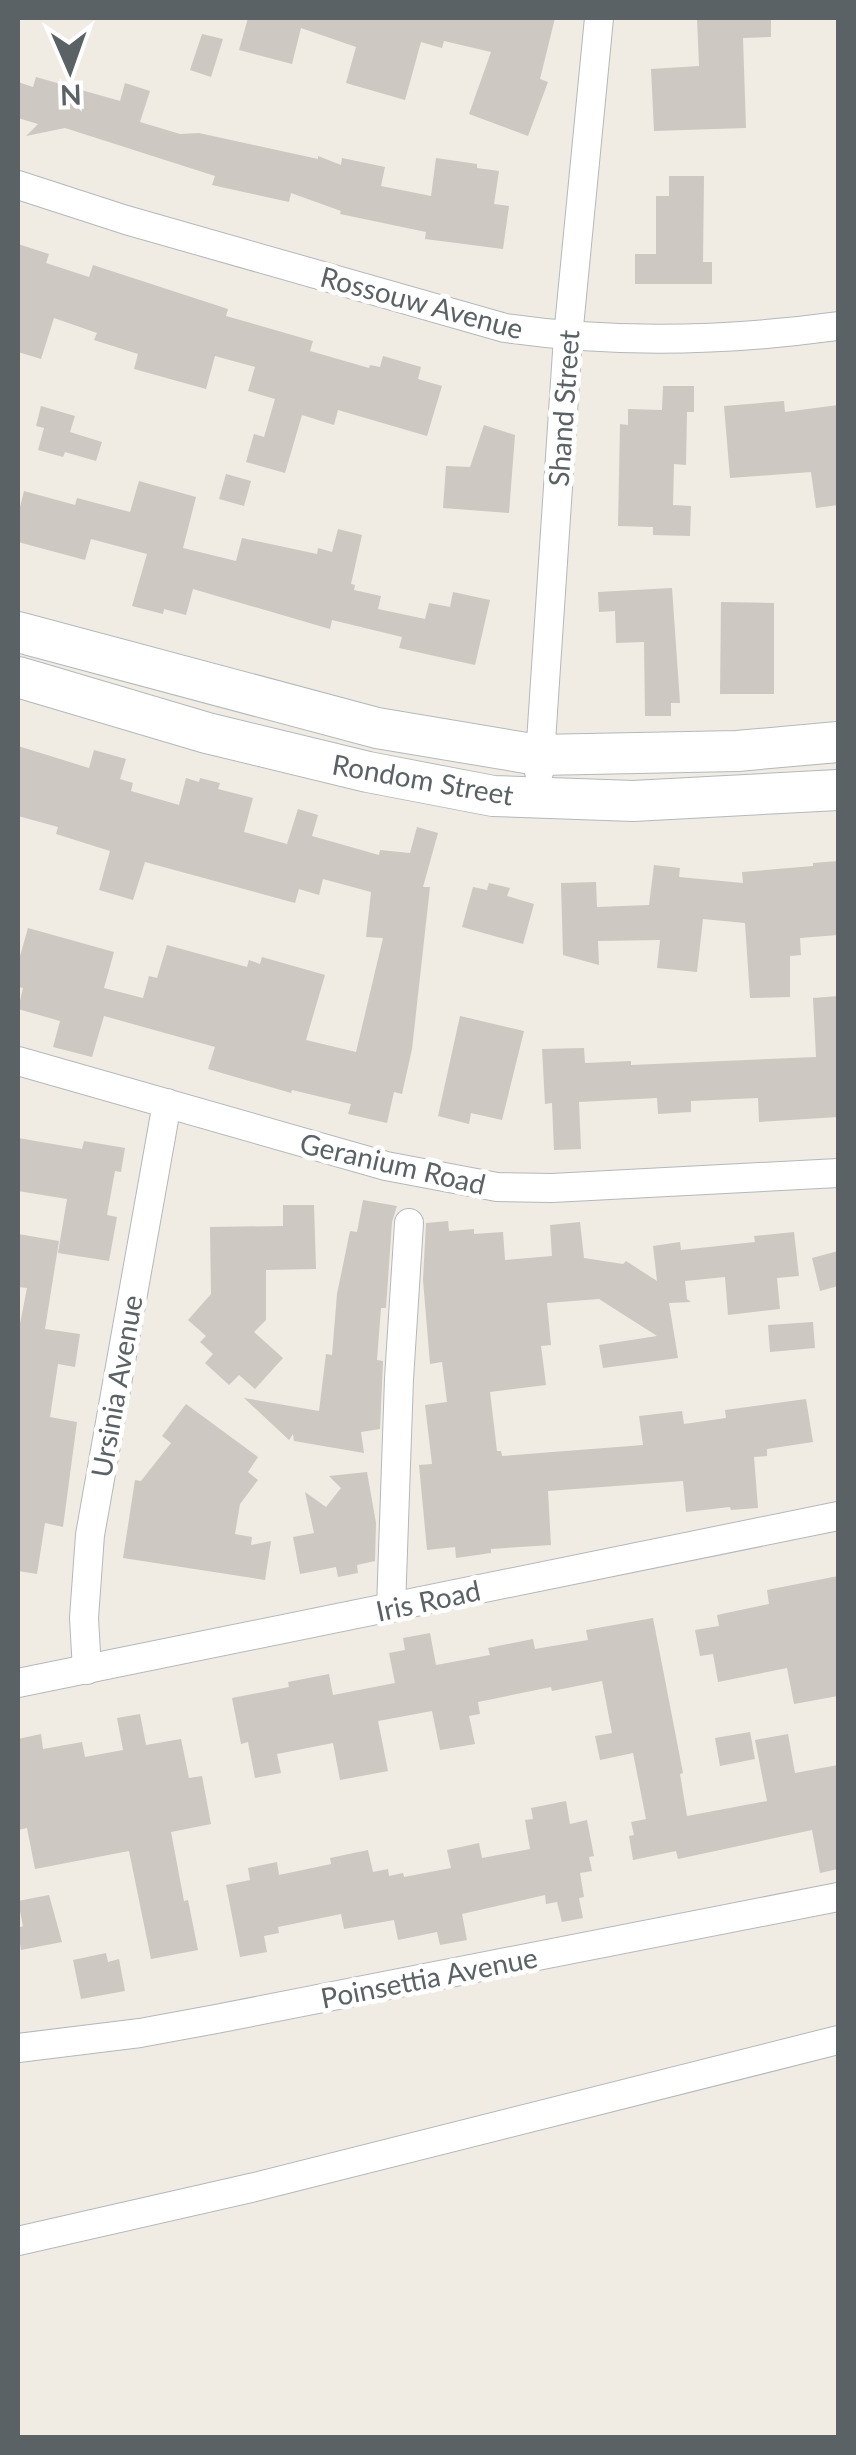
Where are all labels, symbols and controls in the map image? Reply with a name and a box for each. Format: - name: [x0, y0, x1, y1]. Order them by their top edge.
- north arrow: [20, 20, 120, 120]
- text: N: [60, 79, 82, 113]
- street label: Rossouw Avenue: [317, 259, 527, 345]
- street label: Shand Street: [541, 329, 585, 487]
- street label: Rondom Street: [330, 746, 516, 812]
- street label: Geranium Road: [297, 1125, 489, 1201]
- street label: Ursinia Avenue: [83, 1292, 149, 1480]
- street label: Iris Road: [373, 1572, 483, 1628]
- street label: Poinsettia Avenue: [318, 1939, 540, 2015]

